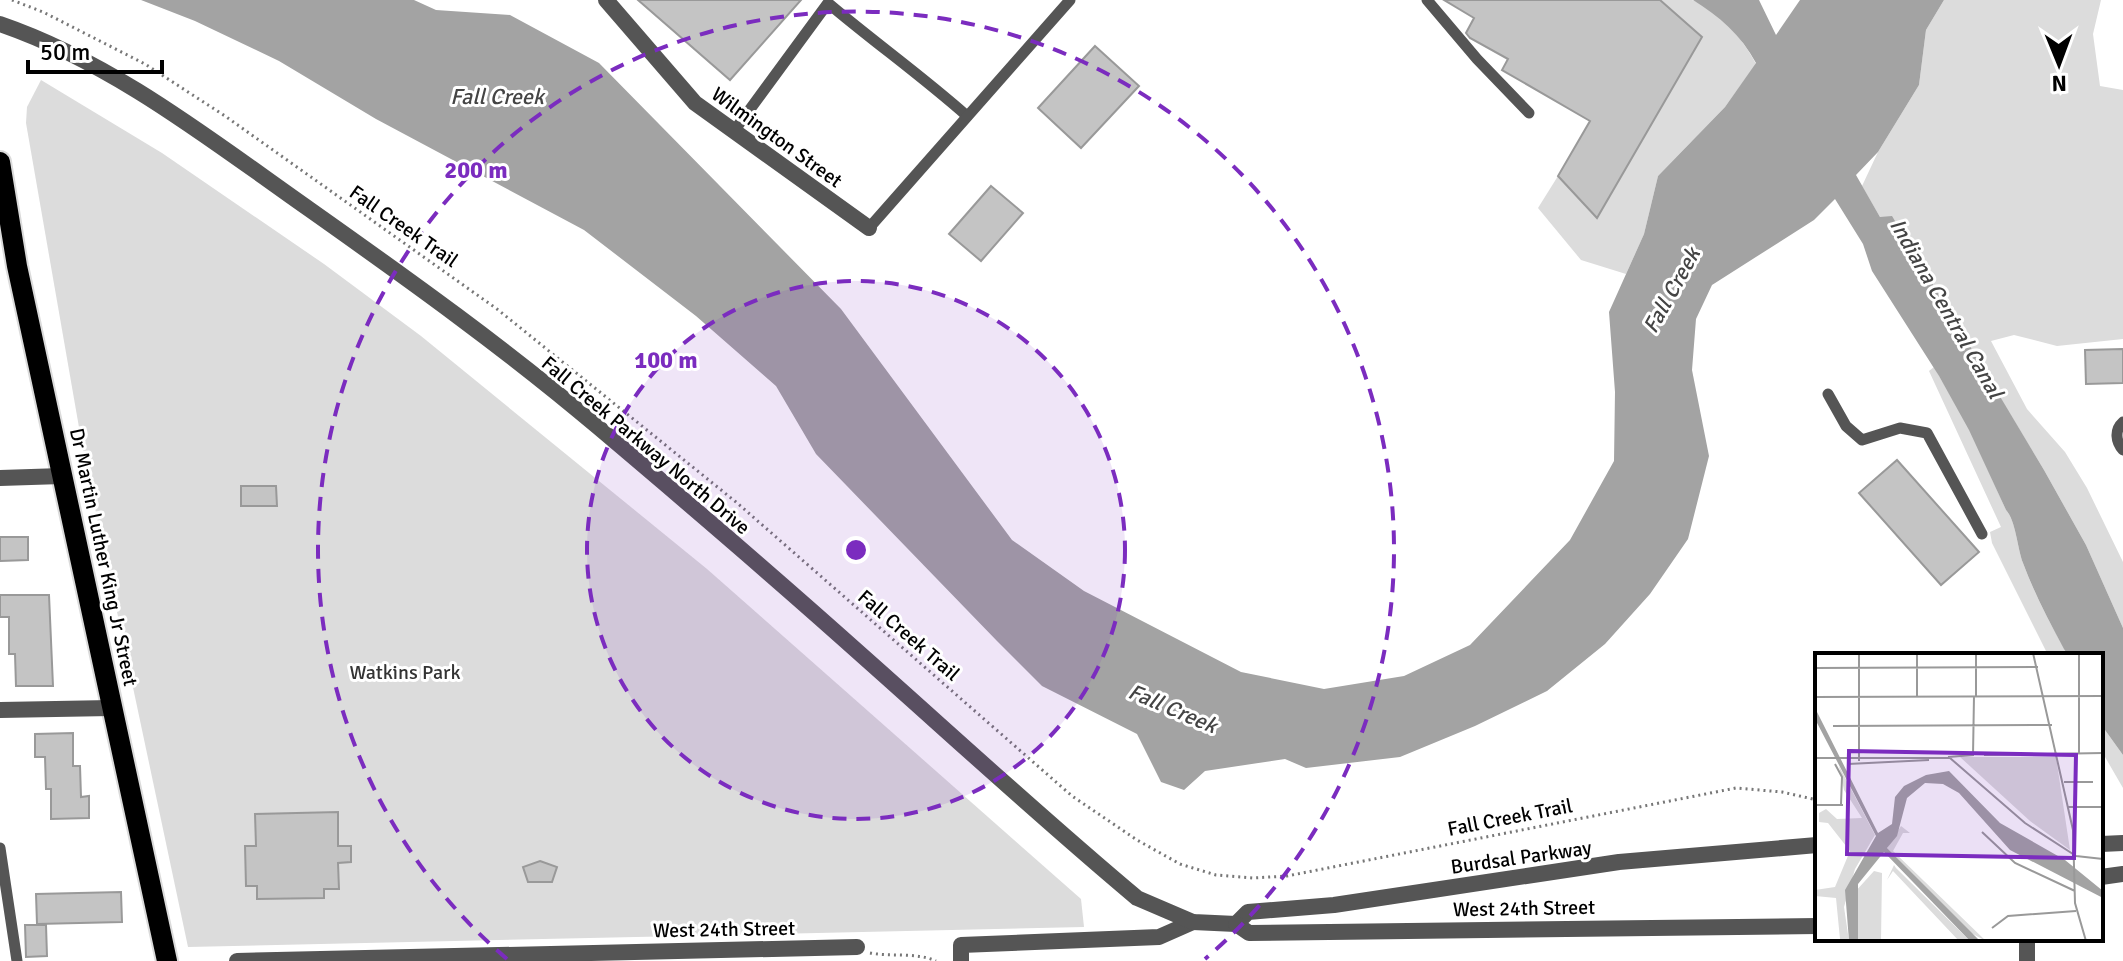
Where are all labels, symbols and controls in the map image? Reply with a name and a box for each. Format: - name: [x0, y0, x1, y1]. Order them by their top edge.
- scale bar: [28, 24, 162, 74]
- north arrow: [2019, 24, 2099, 104]
- text: 50 m: [40, 37, 90, 67]
- text: N: [2051, 70, 2067, 97]
- street label: Wilmington Street: [706, 82, 847, 193]
- water label: Fall Creek: [450, 83, 546, 110]
- text: 200 m: [444, 155, 508, 185]
- street label: Fall Creek Trail: [345, 180, 463, 273]
- water label: Indiana Central Canal: [1884, 213, 2010, 404]
- water label: Fall Creek: [1637, 241, 1707, 338]
- text: 100 m: [634, 345, 698, 375]
- street label: Fall Creek Parkway North Drive: [536, 351, 755, 540]
- street label: Dr Martin Luther King Jr Street: [64, 426, 143, 688]
- centre of rings: [842, 536, 870, 564]
- street label: Fall Creek Trail: [853, 584, 965, 687]
- inset map: [1815, 653, 2103, 941]
- park label: Watkins Park: [349, 660, 461, 685]
- water label: Fall Creek: [1125, 678, 1223, 740]
- street label: Fall Creek Trail: [1445, 793, 1575, 842]
- street label: Burdsal Parkway: [1449, 835, 1594, 880]
- street label: West 24th Street: [1453, 895, 1595, 922]
- street label: West 24th Street: [653, 916, 795, 943]

